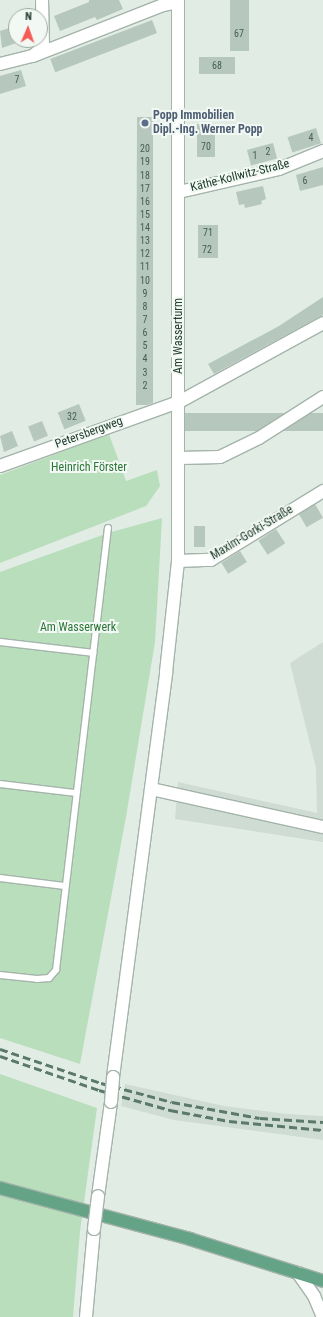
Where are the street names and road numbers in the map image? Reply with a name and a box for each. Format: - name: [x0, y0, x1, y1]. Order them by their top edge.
- street label: Käthe-Kollwitz-Straße: [189, 157, 291, 195]
- street label: Am Wasserturm: [172, 298, 186, 374]
- street label: Petersbergweg: [53, 414, 125, 452]
- street label: Maxim-Gorki-Straße: [208, 503, 296, 563]

